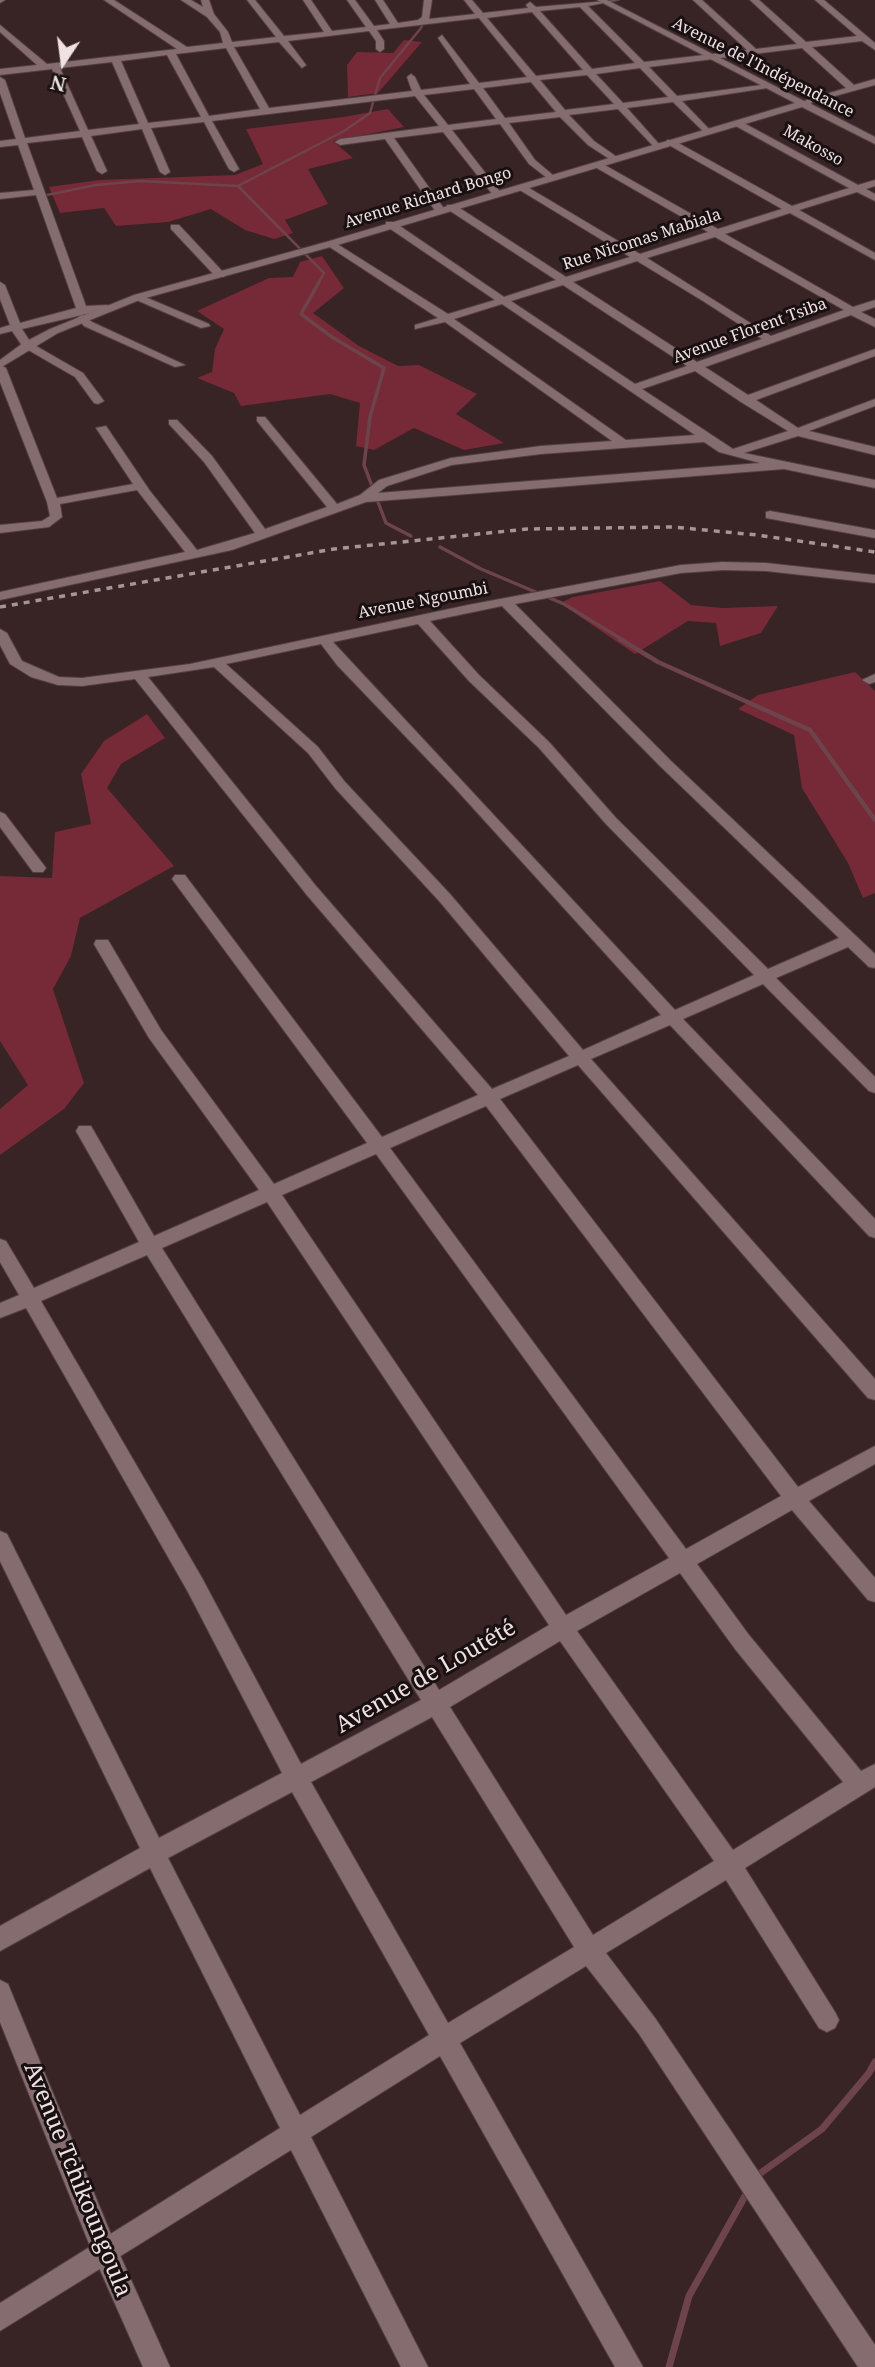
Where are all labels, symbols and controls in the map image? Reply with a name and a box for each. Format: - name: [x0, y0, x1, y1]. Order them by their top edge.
- street label: Avenue de l'Indépendance: [669, 14, 857, 122]
- north arrow: [28, 28, 98, 98]
- text: N: [48, 69, 69, 98]
- street label: Makosso: [780, 122, 846, 170]
- street label: Avenue Richard Bongo: [342, 163, 514, 233]
- street label: Rue Nicomas Mabiala: [560, 205, 724, 275]
- street label: Avenue Florent Tsiba: [671, 294, 829, 368]
- street label: Avenue Ngoumbi: [357, 579, 489, 623]
- street label: Avenue de Loutété: [331, 1614, 521, 1740]
- street label: Avenue Tchikoungoula: [17, 2059, 137, 2301]

